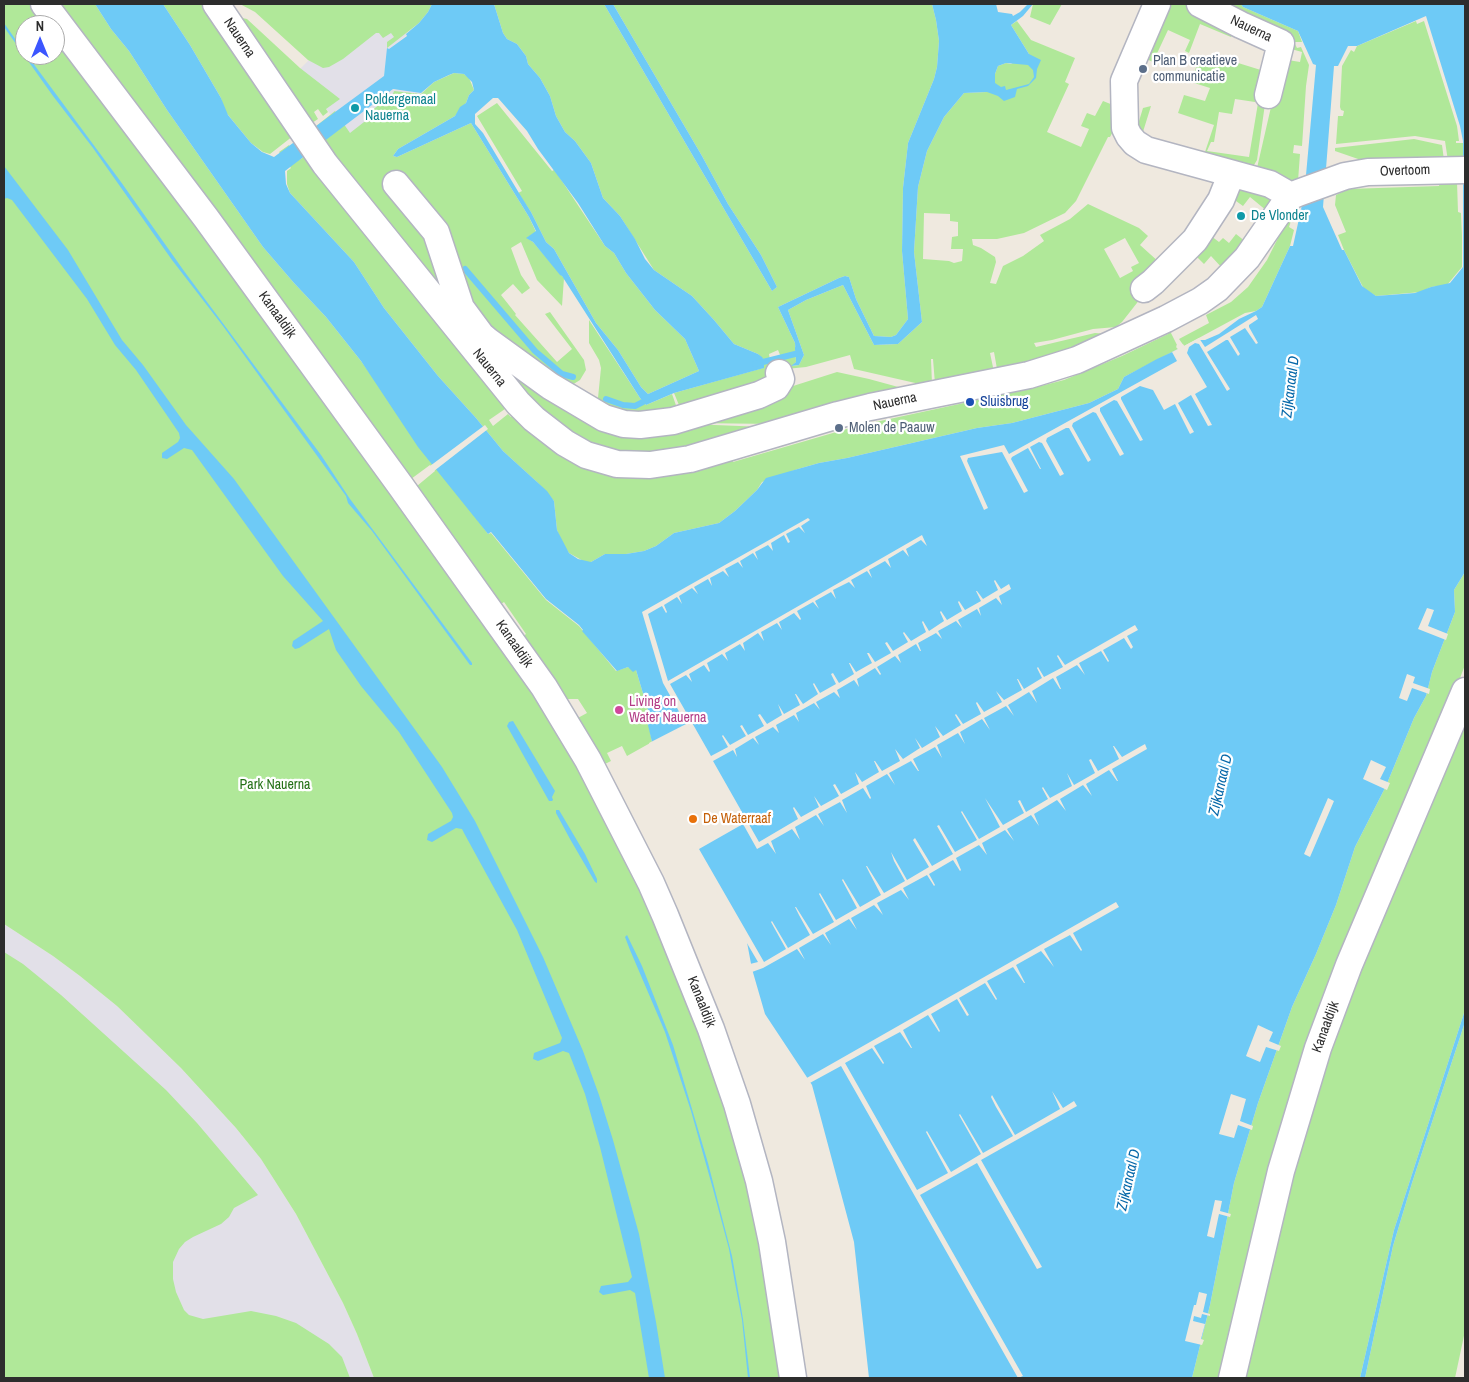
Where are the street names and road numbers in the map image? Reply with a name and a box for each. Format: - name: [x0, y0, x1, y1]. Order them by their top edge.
- street label: Nauerna: [1227, 12, 1275, 46]
- street label: Nauerna: [220, 15, 258, 61]
- street label: Overtoom: [1380, 162, 1430, 180]
- street label: Kanaaldijk: [254, 288, 300, 342]
- street label: Nauerna: [469, 346, 509, 390]
- street label: Nauerna: [872, 389, 918, 415]
- street label: Kanaaldijk: [492, 617, 536, 671]
- street label: Kanaaldijk: [683, 974, 719, 1030]
- street label: Kanaaldijk: [1309, 999, 1343, 1055]

